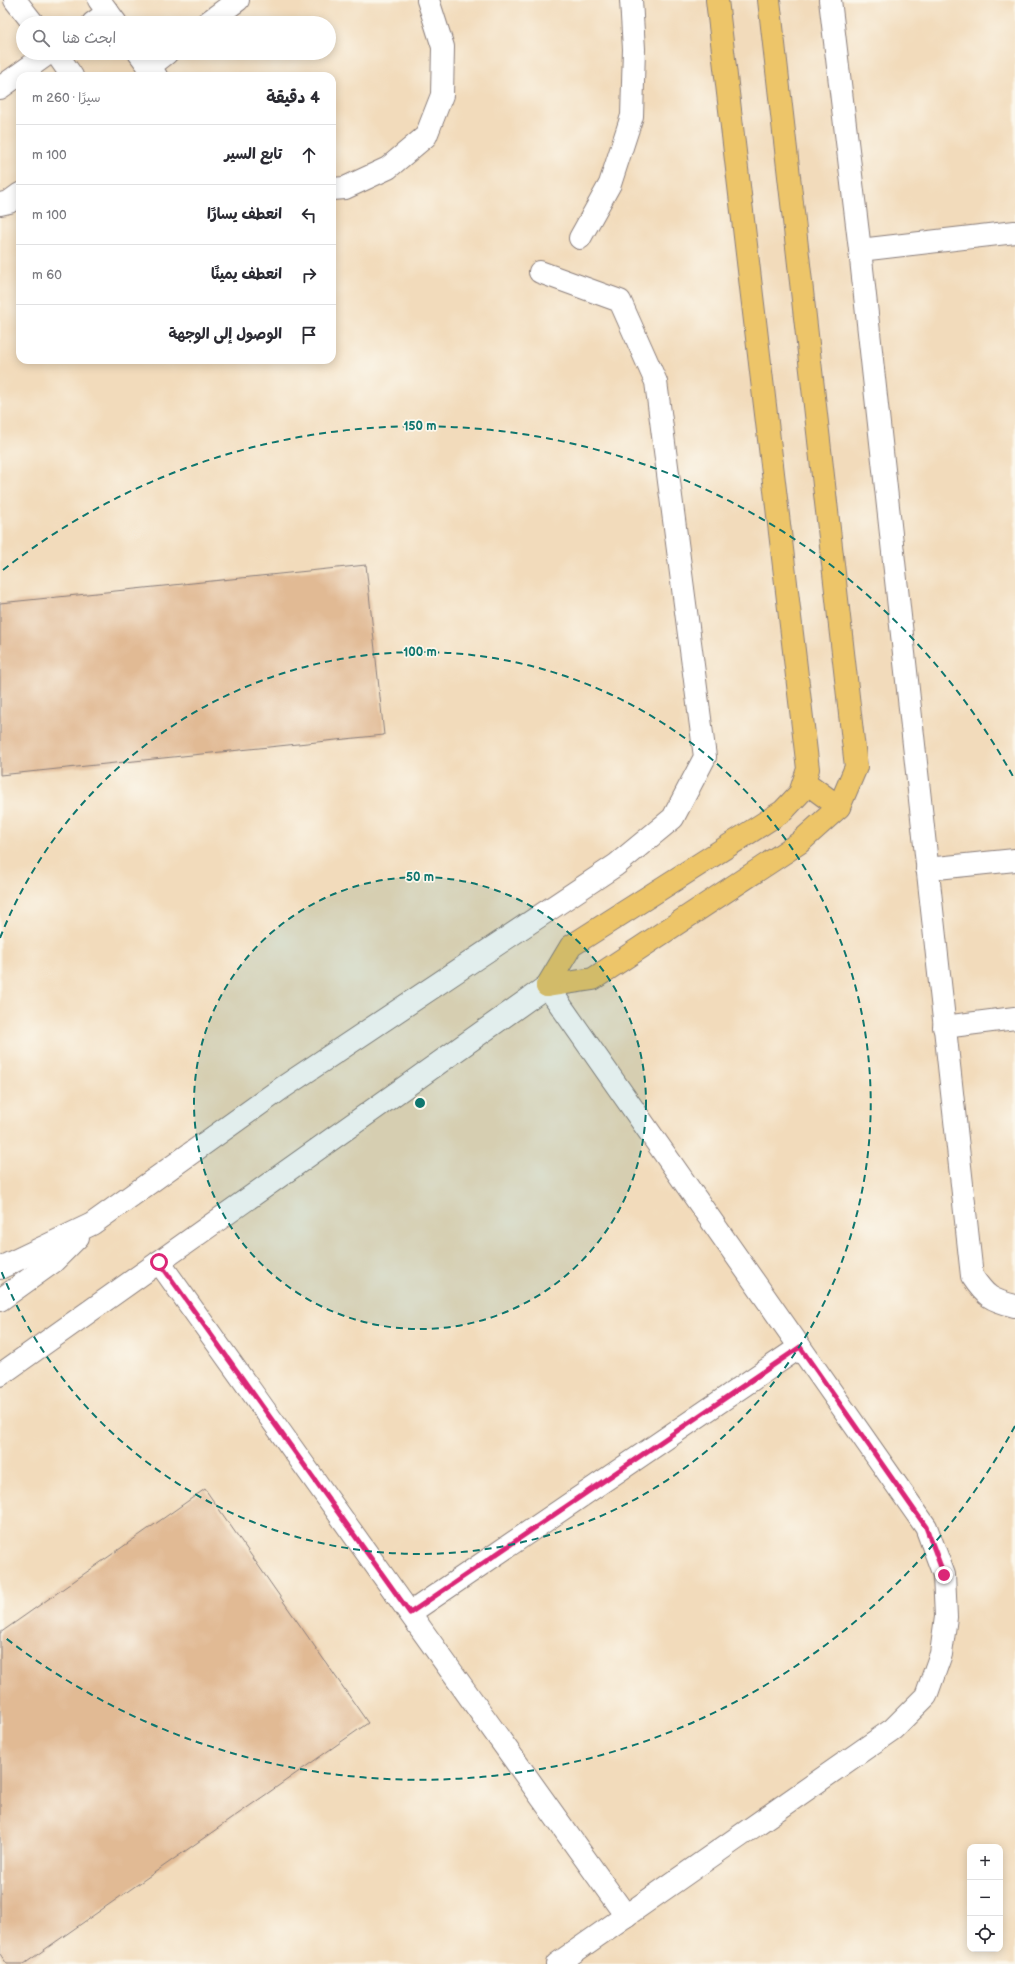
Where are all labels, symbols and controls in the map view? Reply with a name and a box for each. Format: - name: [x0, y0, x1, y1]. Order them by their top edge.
- search box: [16, 16, 336, 60]
- icon: search: [30, 27, 52, 49]
- text: ابحث هنا: [62, 29, 116, 48]
- text: 4 دقيقة: [266, 88, 320, 108]
- text: سيرًا · 260 m: [32, 90, 101, 106]
- icon: ahead: [298, 144, 320, 166]
- text: تابع السير: [224, 145, 282, 164]
- text: 100 m: [32, 147, 67, 163]
- icon: left: [298, 204, 320, 226]
- text: انعطف يسارًا: [207, 205, 282, 224]
- text: 100 m: [32, 207, 67, 223]
- icon: right: [298, 264, 320, 286]
- text: انعطف يمينًا: [211, 265, 282, 284]
- text: 60 m: [32, 267, 62, 283]
- icon: arrive: [298, 324, 320, 346]
- text: الوصول إلى الوجهة: [168, 325, 282, 344]
- text: 150 m: [404, 419, 436, 434]
- text: 100 m: [403, 645, 437, 660]
- text: 50 m: [406, 870, 434, 885]
- centre of rings: [413, 1096, 427, 1110]
- route start: [150, 1253, 168, 1271]
- route end: [935, 1566, 953, 1584]
- map controls: [967, 1844, 1003, 1952]
- button: +: [967, 1844, 1003, 1880]
- button: −: [967, 1880, 1003, 1916]
- button: locate: [967, 1916, 1003, 1952]

